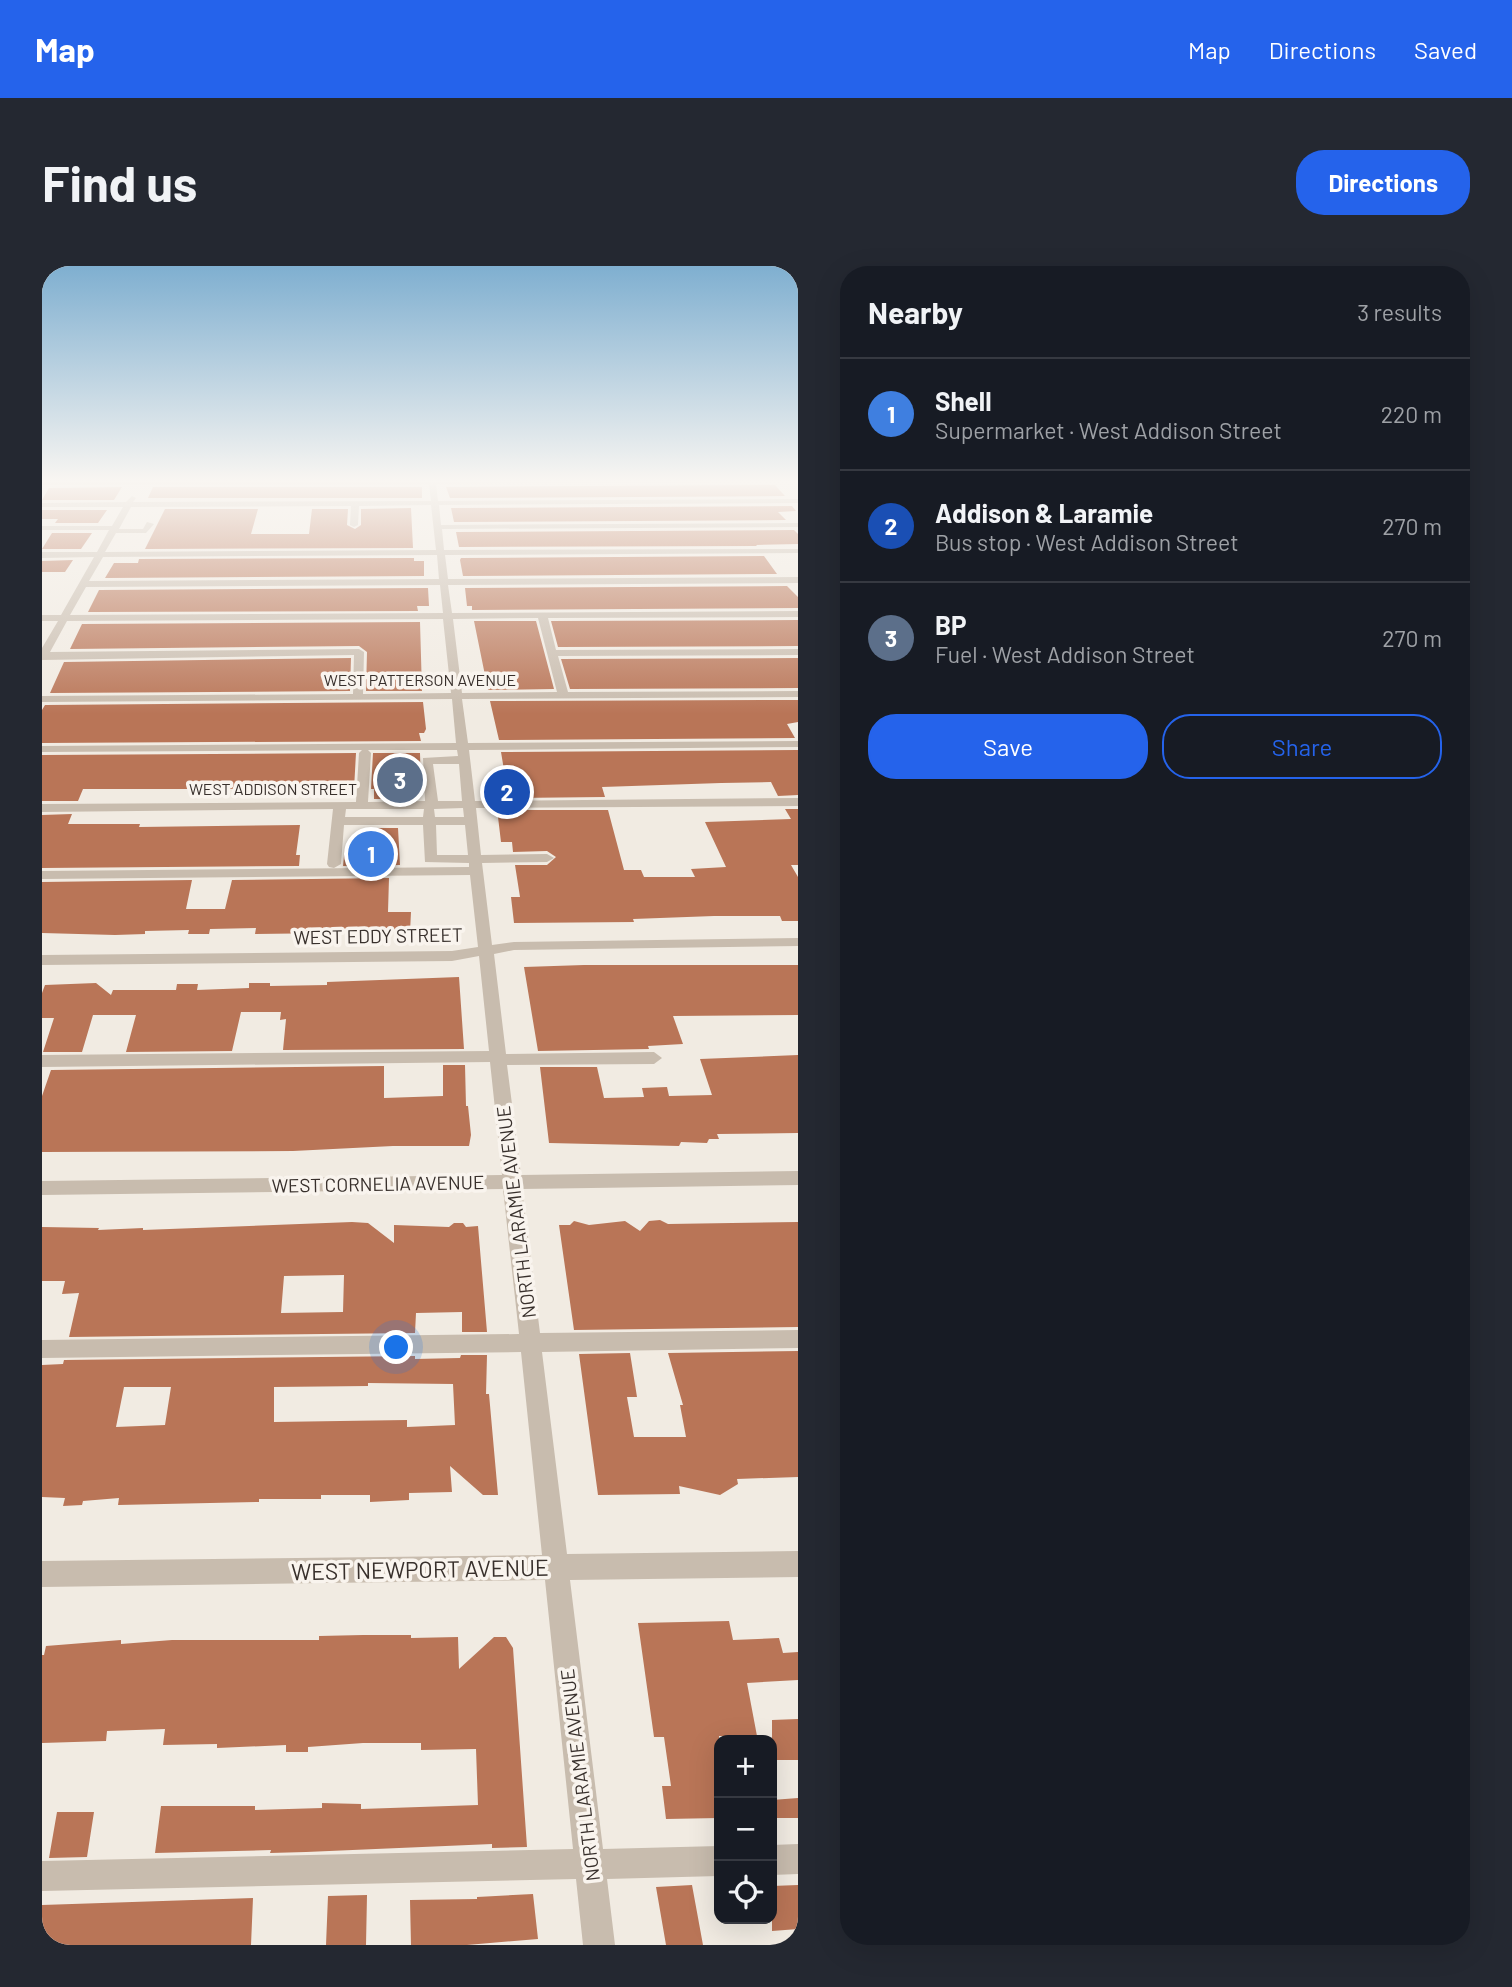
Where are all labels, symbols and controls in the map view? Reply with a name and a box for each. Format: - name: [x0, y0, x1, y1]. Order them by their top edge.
- text: Map: [35, 29, 95, 69]
- text: Map: [1188, 35, 1231, 64]
- text: Directions: [1269, 35, 1376, 64]
- text: Saved: [1414, 35, 1477, 64]
- button: Directions: [1296, 150, 1470, 215]
- text: Find us: [42, 153, 197, 212]
- text: Nearby: [868, 294, 963, 330]
- text: 3 results: [1357, 298, 1442, 326]
- text: Shell: [935, 385, 992, 416]
- text: 1: [887, 400, 895, 428]
- text: 220 m: [1381, 400, 1442, 428]
- text: Supermarket · West Addison Street: [935, 416, 1282, 444]
- text: Addison & Laramie: [935, 497, 1153, 528]
- text: 2: [885, 512, 897, 540]
- text: 270 m: [1382, 512, 1442, 540]
- text: Bus stop · West Addison Street: [935, 528, 1239, 556]
- text: BP: [935, 609, 967, 640]
- text: 3: [885, 624, 897, 652]
- text: 270 m: [1382, 624, 1442, 652]
- text: Fuel · West Addison Street: [935, 640, 1195, 668]
- street label: WEST PATTERSON AVENUE: [324, 670, 516, 689]
- button: Save: [868, 714, 1148, 779]
- button: Share: [1162, 714, 1442, 779]
- pin: 3: [377, 754, 423, 806]
- pin: 2: [484, 766, 530, 818]
- street label: WEST ADDISON STREET: [189, 779, 357, 798]
- pin: 1: [348, 828, 394, 880]
- street label: WEST EDDY STREET: [293, 923, 463, 948]
- street label: NORTH LARAMIE AVENUE: [491, 1105, 540, 1320]
- street label: WEST CORNELIA AVENUE: [271, 1170, 485, 1197]
- your location: [379, 1330, 413, 1364]
- street label: WEST NEWPORT AVENUE: [291, 1553, 549, 1585]
- street label: NORTH LARAMIE AVENUE: [555, 1668, 604, 1883]
- map controls: [714, 1735, 777, 1924]
- button: +: [714, 1735, 777, 1798]
- button: −: [714, 1798, 777, 1861]
- button: locate: [714, 1861, 777, 1924]

